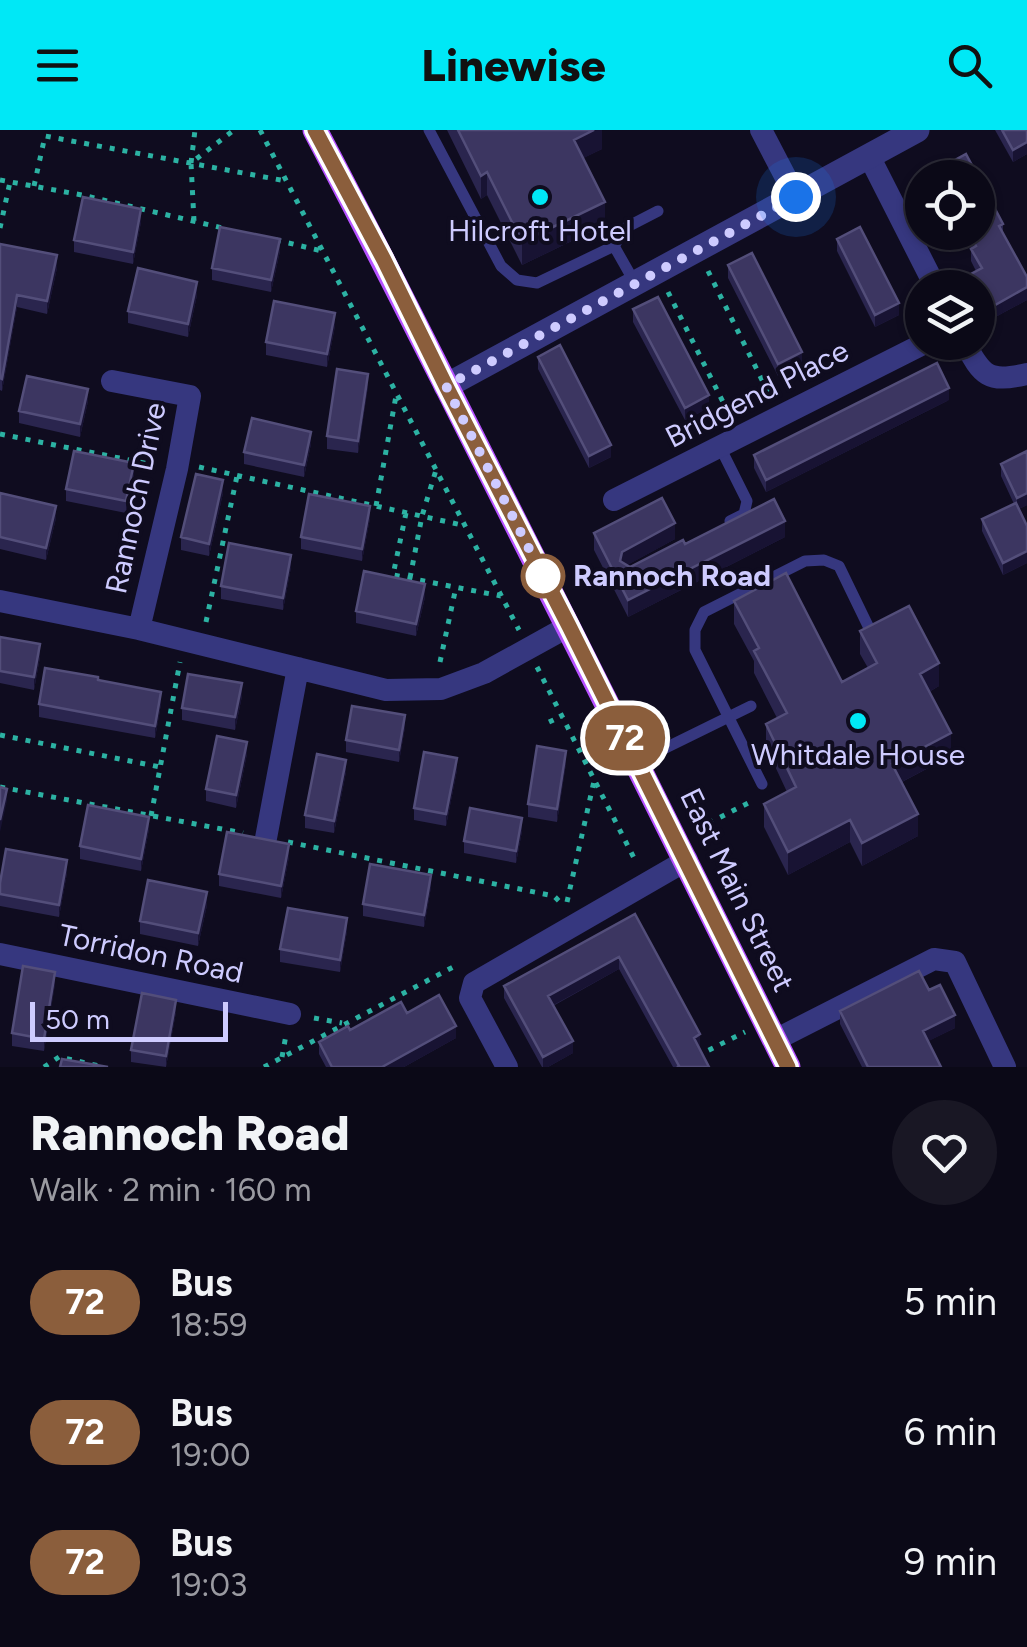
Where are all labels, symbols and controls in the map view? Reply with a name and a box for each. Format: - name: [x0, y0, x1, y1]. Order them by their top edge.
- icon: menu: [30, 38, 85, 93]
- text: Linewise: [421, 38, 606, 92]
- icon: search: [942, 38, 997, 93]
- map controls: [905, 160, 995, 360]
- button: locate: [905, 160, 995, 250]
- your location: [771, 172, 821, 222]
- marker: Hilcroft Hotel: [529, 186, 551, 208]
- place label: Hilcroft Hotel: [448, 212, 632, 249]
- button: layers: [905, 270, 995, 360]
- street label: Bridgend Place: [659, 332, 855, 456]
- street label: Rannoch Drive: [97, 399, 174, 597]
- marker: Rannoch Road: [522, 555, 564, 597]
- place label: Rannoch Road: [573, 557, 771, 594]
- line badge: 72: [580, 706, 670, 770]
- marker: Whitdale House: [847, 710, 869, 732]
- text: 72: [605, 717, 645, 759]
- place label: Whitdale House: [751, 736, 965, 773]
- street label: East Main Street: [672, 782, 803, 997]
- street label: Torridon Road: [56, 916, 247, 991]
- scale bar: [30, 997, 228, 1041]
- text: 50 m: [45, 1002, 110, 1036]
- button: heart: [892, 1100, 997, 1205]
- text: Rannoch Road: [30, 1104, 349, 1162]
- text: Walk · 2 min · 160 m: [30, 1171, 311, 1209]
- text: Bus: [170, 1260, 233, 1306]
- text: 5 min: [903, 1279, 997, 1325]
- text: 72: [65, 1281, 105, 1323]
- text: 18:59: [170, 1306, 247, 1344]
- text: Bus: [170, 1390, 233, 1436]
- text: 6 min: [904, 1409, 997, 1455]
- text: 72: [65, 1411, 105, 1453]
- text: 19:00: [170, 1436, 250, 1474]
- text: Bus: [170, 1520, 233, 1566]
- text: 9 min: [904, 1539, 997, 1585]
- text: 72: [65, 1541, 105, 1583]
- text: 19:03: [170, 1566, 247, 1604]

